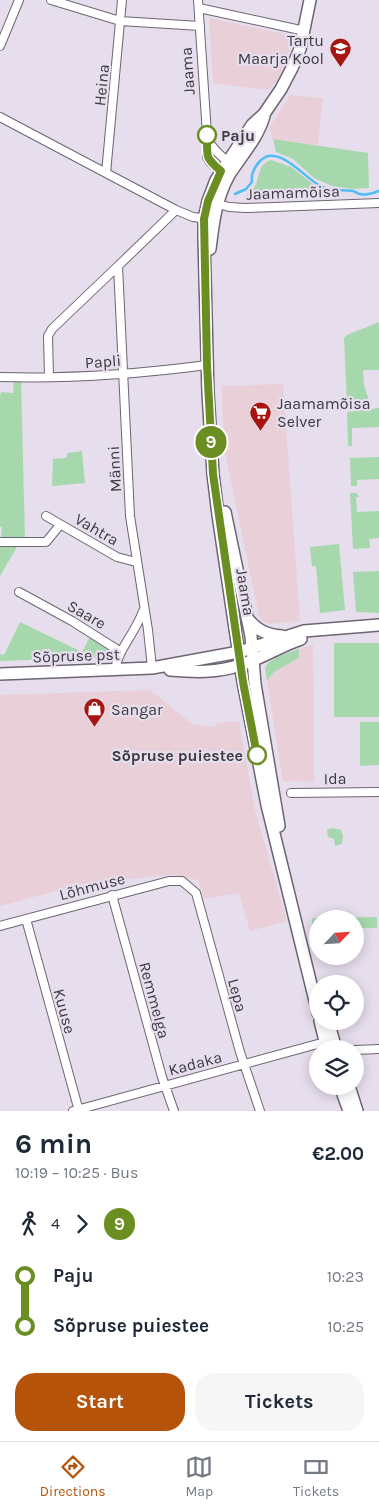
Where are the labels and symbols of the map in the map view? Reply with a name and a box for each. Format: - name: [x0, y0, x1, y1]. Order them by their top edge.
- place label: Tartu Maarja Kool: [238, 31, 324, 68]
- school or university icon: Tartu Maarja Kool: [328, 37, 352, 68]
- street label: Jaama: [176, 46, 199, 95]
- street label: Heina: [90, 63, 113, 107]
- marker: Paju: [197, 125, 217, 145]
- place label: Paju: [221, 126, 255, 145]
- street label: Jaamamõisa: [246, 181, 340, 204]
- street label: Papli: [84, 351, 122, 372]
- place label: Jaamamõisa Selver: [277, 394, 371, 431]
- supermarket icon: Jaamamõisa Selver: [249, 400, 273, 431]
- line badge: 9: [195, 426, 227, 458]
- street label: Männi: [104, 445, 125, 493]
- street label: Vahtra: [71, 509, 122, 550]
- street label: Jaama: [232, 567, 259, 617]
- street label: Saare: [64, 596, 109, 633]
- street label: Sõpruse pst: [32, 644, 120, 667]
- shop icon: Sangar: [83, 697, 107, 728]
- place label: Sangar: [111, 700, 163, 719]
- marker: Sõpruse puiestee: [247, 745, 267, 765]
- place label: Sõpruse puiestee: [111, 746, 243, 765]
- street label: Ida: [323, 769, 347, 788]
- street label: Lõhmuse: [57, 869, 127, 904]
- north arrow: [309, 910, 364, 965]
- street label: Remmelga: [135, 960, 174, 1041]
- street label: Lepa: [224, 976, 251, 1014]
- street label: Kuuse: [49, 987, 80, 1036]
- street label: Kadaka: [166, 1047, 224, 1080]

